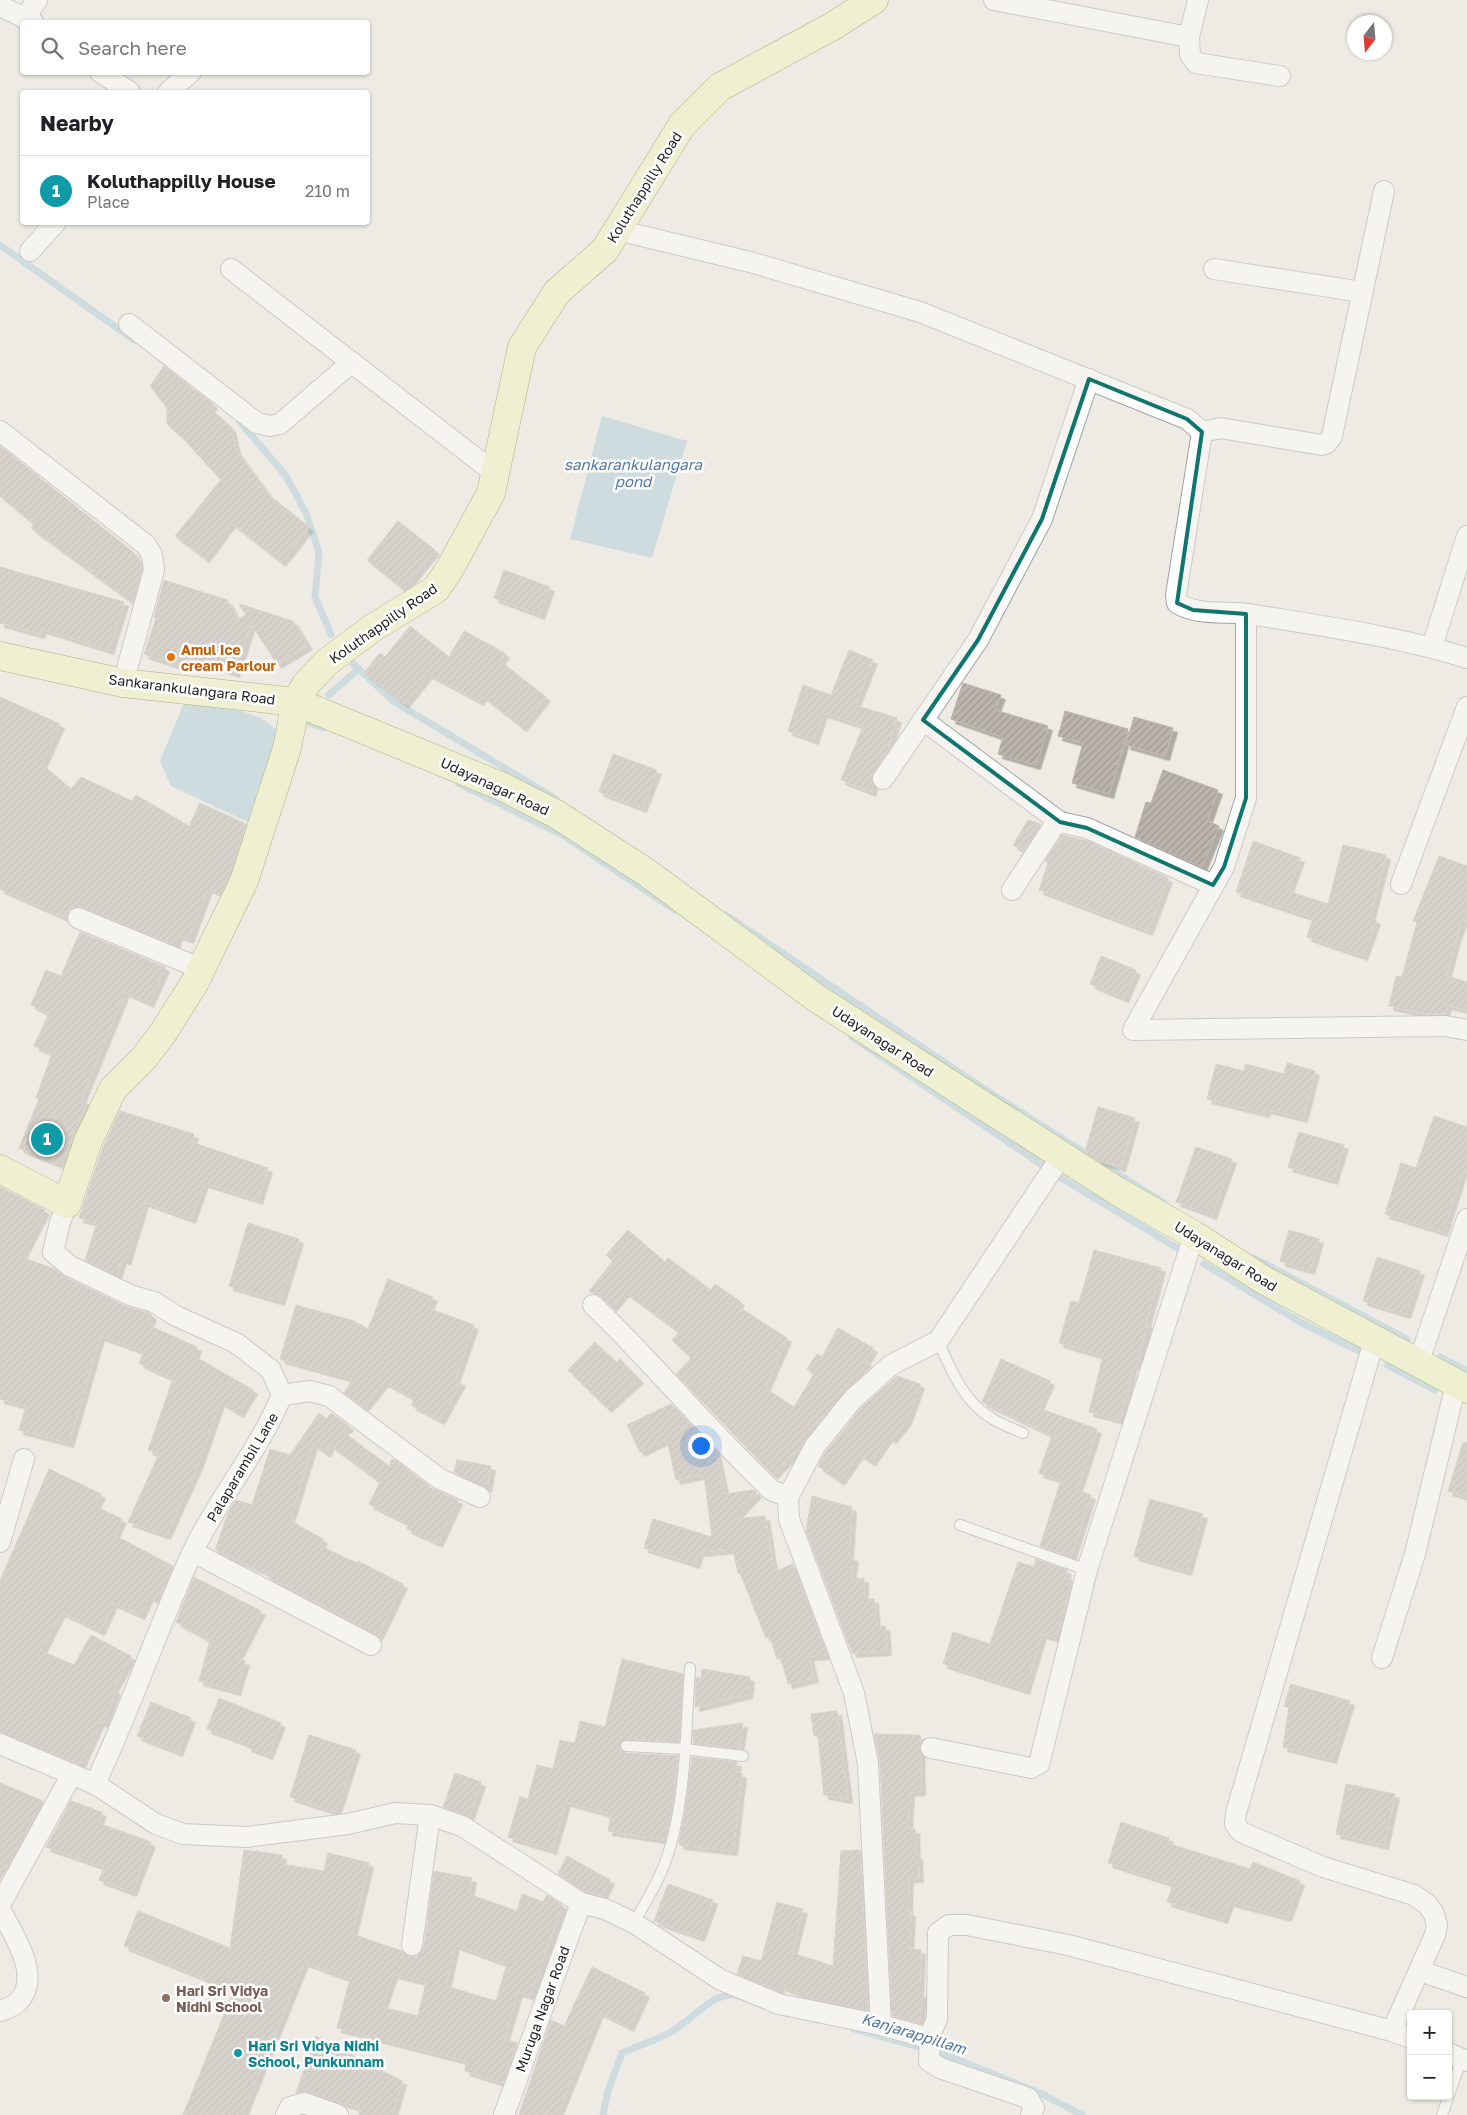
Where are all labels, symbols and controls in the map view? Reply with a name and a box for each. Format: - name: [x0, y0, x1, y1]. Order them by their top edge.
- north arrow: [1347, 15, 1392, 60]
- search box: [20, 20, 370, 75]
- icon: search: [38, 34, 66, 62]
- text: Search here: [78, 36, 187, 59]
- text: Nearby: [40, 110, 114, 136]
- street label: Koluthappilly Road: [603, 128, 685, 246]
- text: Koluthappilly House: [87, 169, 276, 192]
- text: 1: [52, 181, 60, 201]
- text: 210 m: [305, 181, 350, 201]
- text: Place: [87, 192, 130, 212]
- water label: sankarankulangara pond: [564, 455, 702, 490]
- street label: Koluthappilly Road: [326, 579, 440, 667]
- place label: Amul Ice cream Parlour: [181, 641, 277, 674]
- marker: Amul Ice cream Parlour: [165, 651, 177, 663]
- street label: Sankarankulangara Road: [108, 670, 276, 708]
- street label: Udayanagar Road: [438, 753, 552, 819]
- street label: Udayanagar Road: [829, 1002, 937, 1080]
- pin: 1: [31, 1120, 63, 1158]
- street label: Udayanagar Road: [1171, 1218, 1281, 1294]
- street label: Palaparambil Lane: [203, 1409, 281, 1525]
- your location: [688, 1433, 714, 1459]
- street label: Muruga Nagar Road: [511, 1944, 573, 2074]
- place label: Hari Sri Vidya Nidhi School: [176, 1982, 268, 2015]
- marker: Hari Sri Vidya Nidhi School: [160, 1992, 172, 2004]
- water label: Kanjarappillam: [859, 2009, 969, 2059]
- map controls: [1407, 2010, 1452, 2100]
- button: +: [1407, 2010, 1452, 2055]
- place label: Hari Sri Vidya Nidhi School, Punkunnam: [248, 2037, 384, 2070]
- marker: Hari Sri Vidya Nidhi School, Punkunnam: [232, 2047, 244, 2059]
- button: −: [1407, 2055, 1452, 2100]

